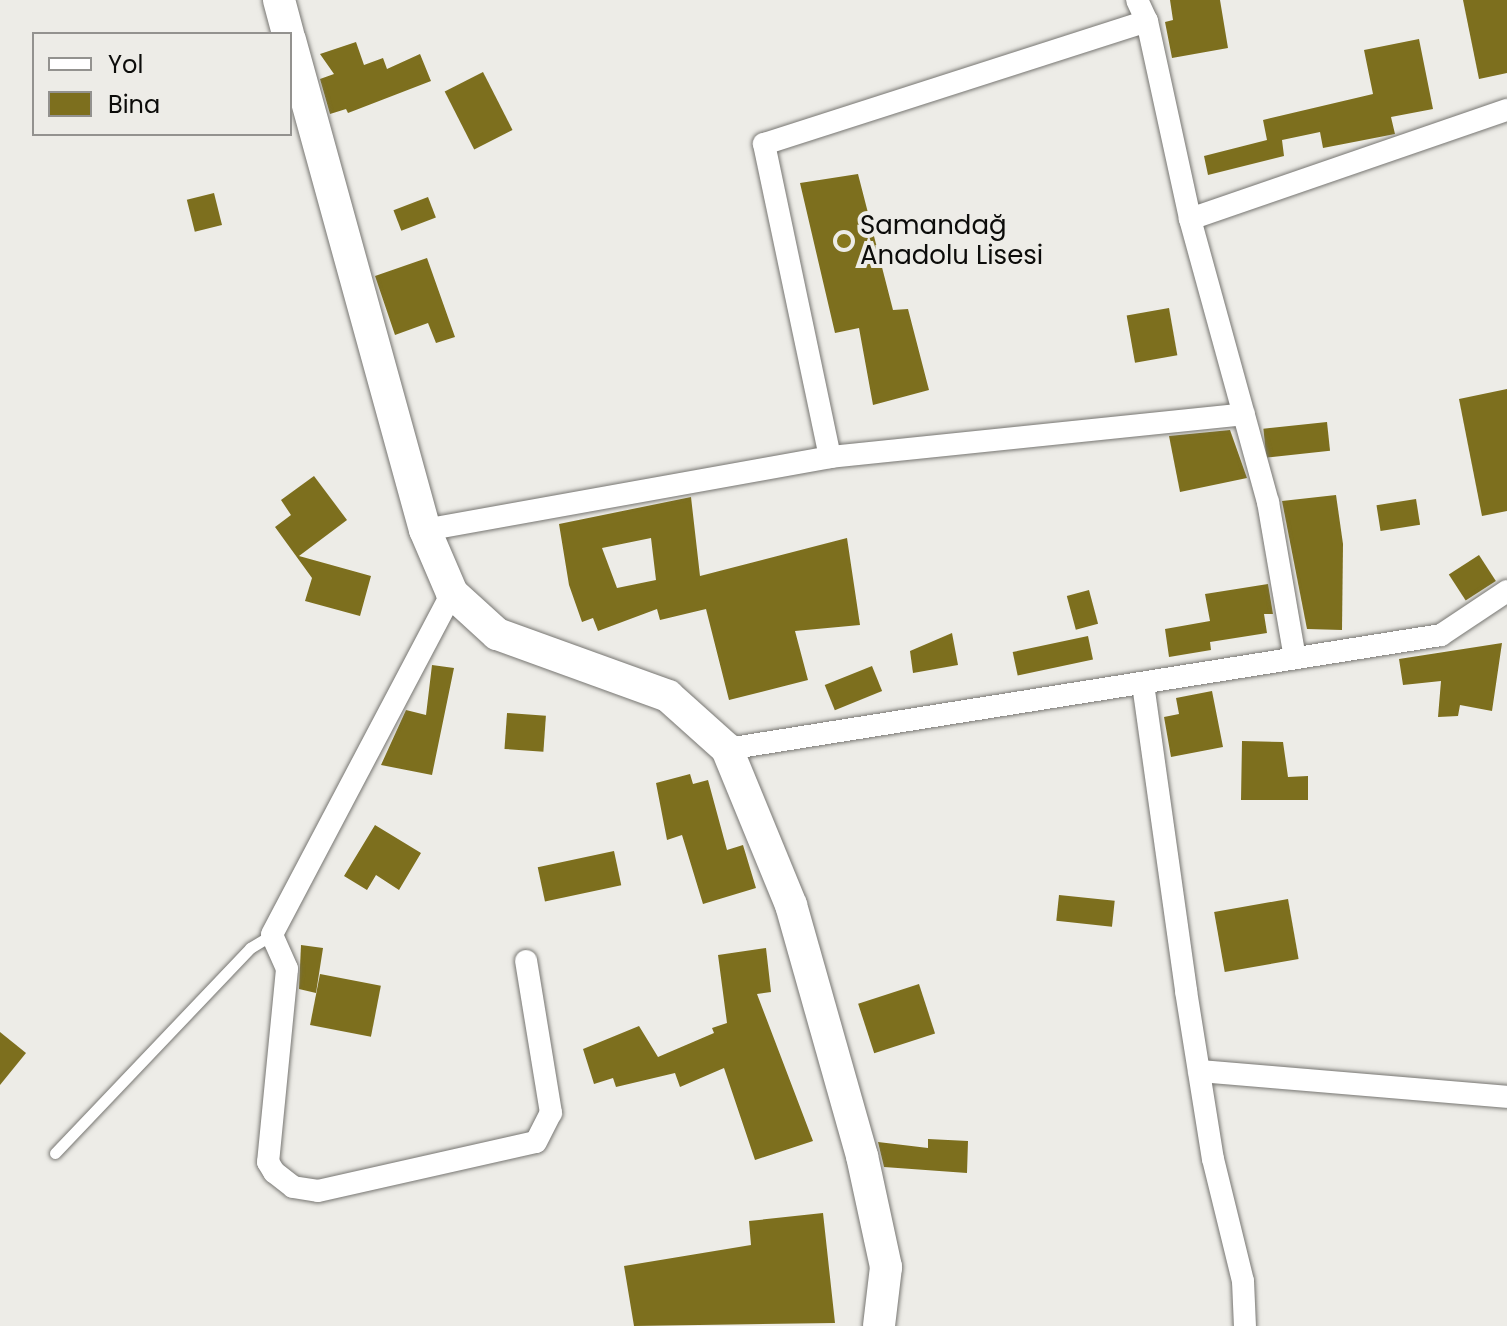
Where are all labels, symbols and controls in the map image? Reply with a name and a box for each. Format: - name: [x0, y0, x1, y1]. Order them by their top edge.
- legend: [32, 32, 292, 136]
- text: Yol: [108, 48, 143, 81]
- text: Bina: [108, 88, 160, 121]
- place label: Samandağ Anadolu Lisesi: [860, 210, 1043, 272]
- marker: Samandağ Anadolu Lisesi: [835, 232, 853, 250]

